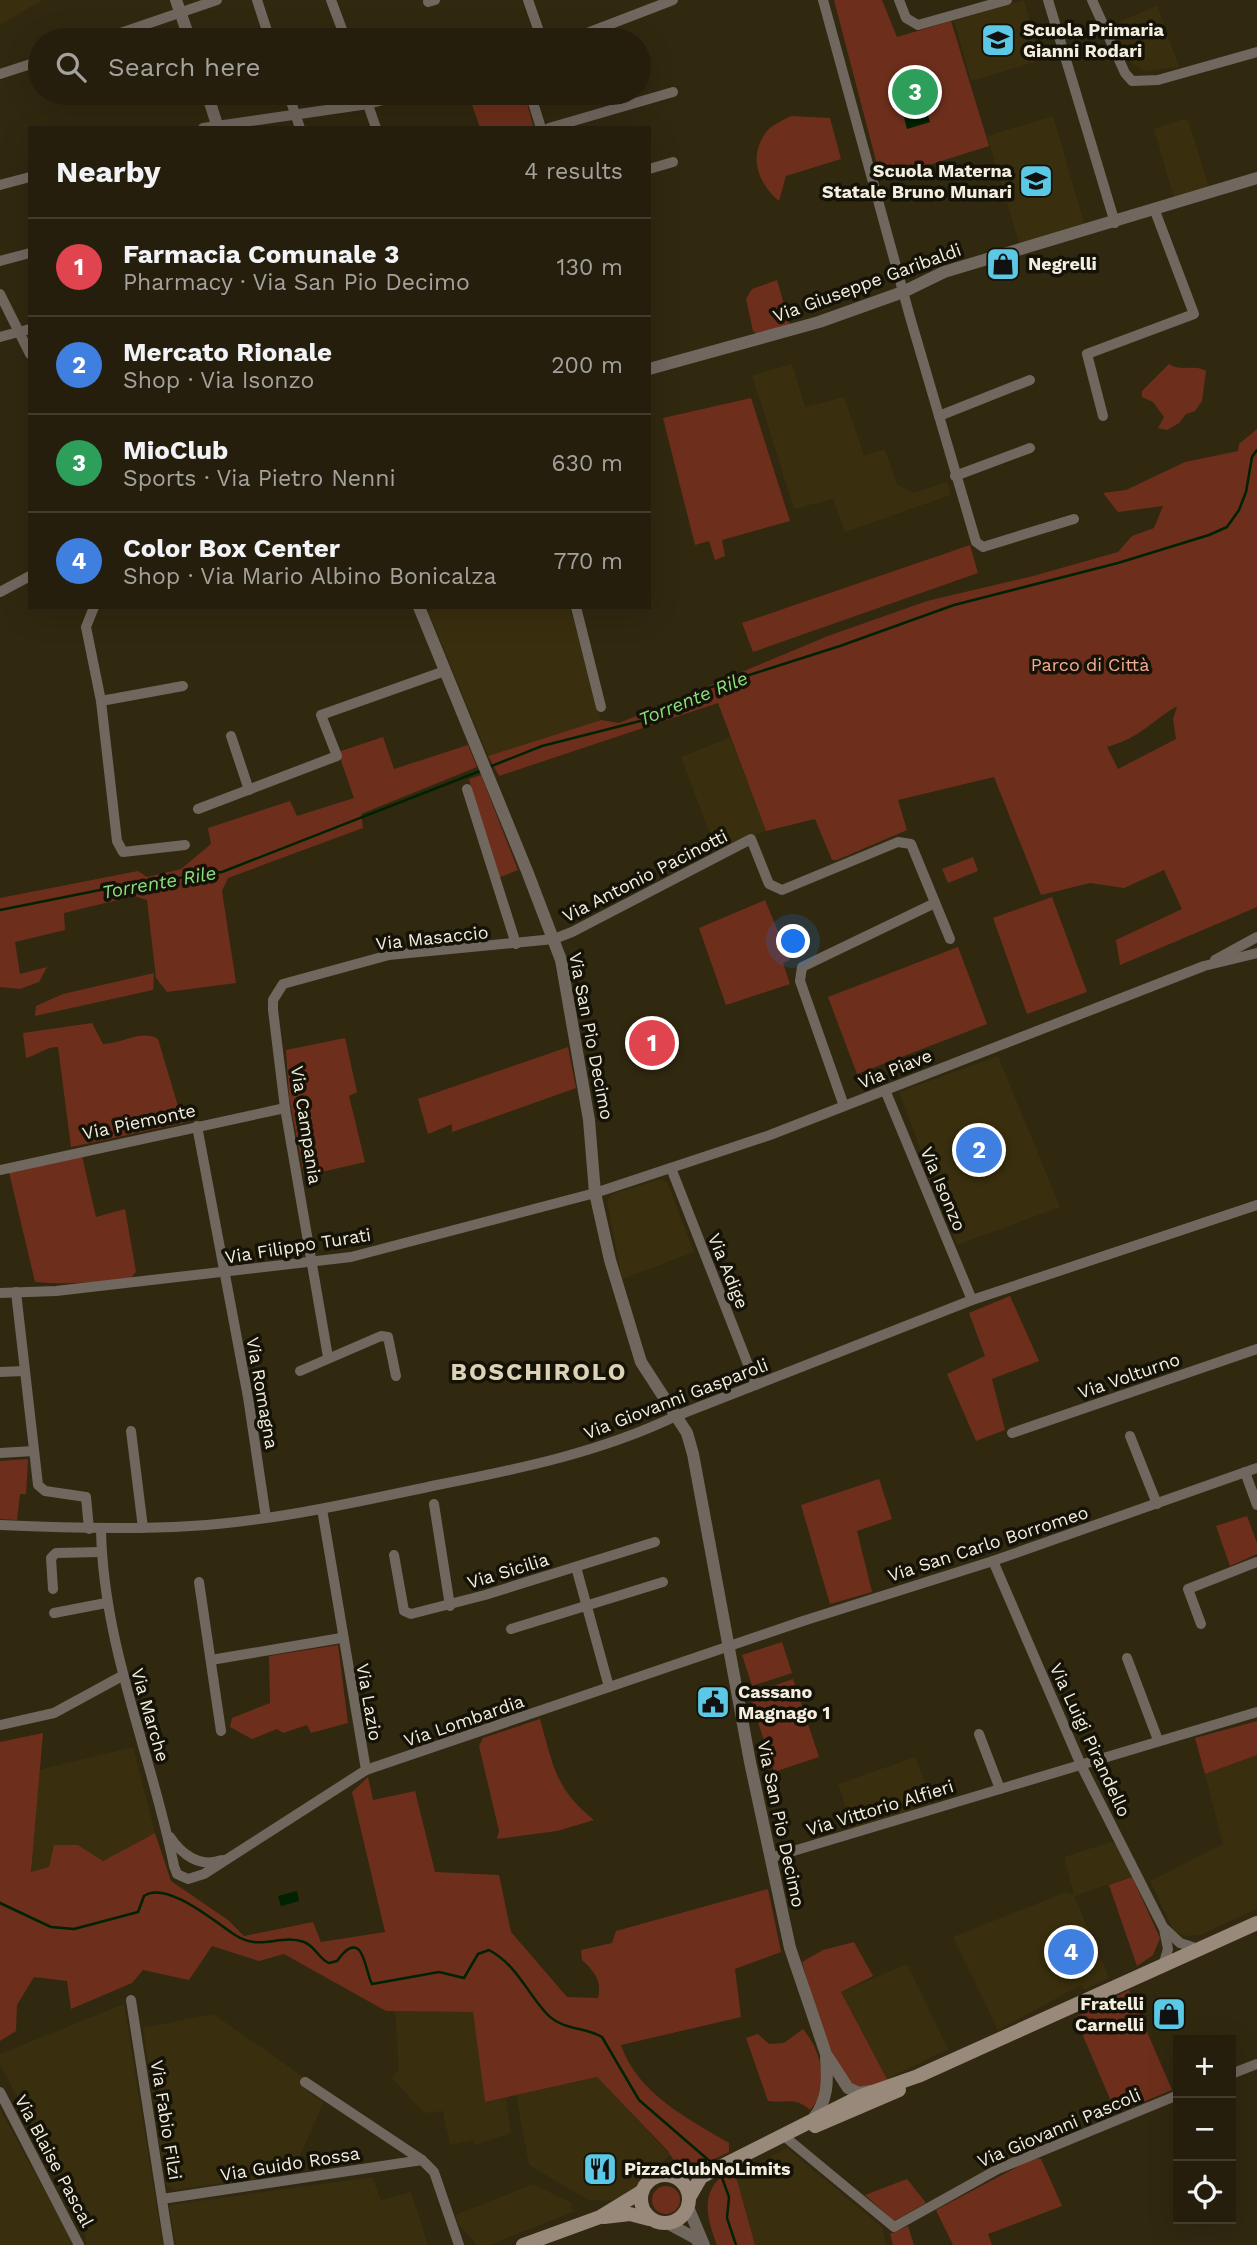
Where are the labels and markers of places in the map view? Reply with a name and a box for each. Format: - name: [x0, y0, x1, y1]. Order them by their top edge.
- place label: Scuola Primaria Gianni Rodari: [1023, 19, 1165, 61]
- school or university icon: Scuola Primaria Gianni Rodari: [979, 21, 1017, 59]
- pin: 3: [892, 66, 938, 118]
- place label: Scuola Materna Statale Bruno Munari: [822, 160, 1013, 202]
- school or university icon: Scuola Materna Statale Bruno Munari: [1017, 162, 1055, 200]
- shop icon: Negrelli: [984, 245, 1022, 283]
- place label: Negrelli: [1028, 253, 1097, 274]
- pin: 1: [629, 1017, 675, 1069]
- pin: 2: [956, 1124, 1002, 1176]
- place label: Cassano Magnago 1: [738, 1681, 830, 1723]
- public building icon: Cassano Magnago 1: [694, 1683, 732, 1721]
- pin: 4: [1048, 1926, 1094, 1978]
- place label: Fratelli Carnelli: [1075, 1993, 1144, 2035]
- shop icon: Fratelli Carnelli: [1150, 1995, 1188, 2033]
- restaurant icon: PizzaClubNoLimits: [581, 2150, 619, 2188]
- place label: PizzaClubNoLimits: [624, 2158, 791, 2179]

